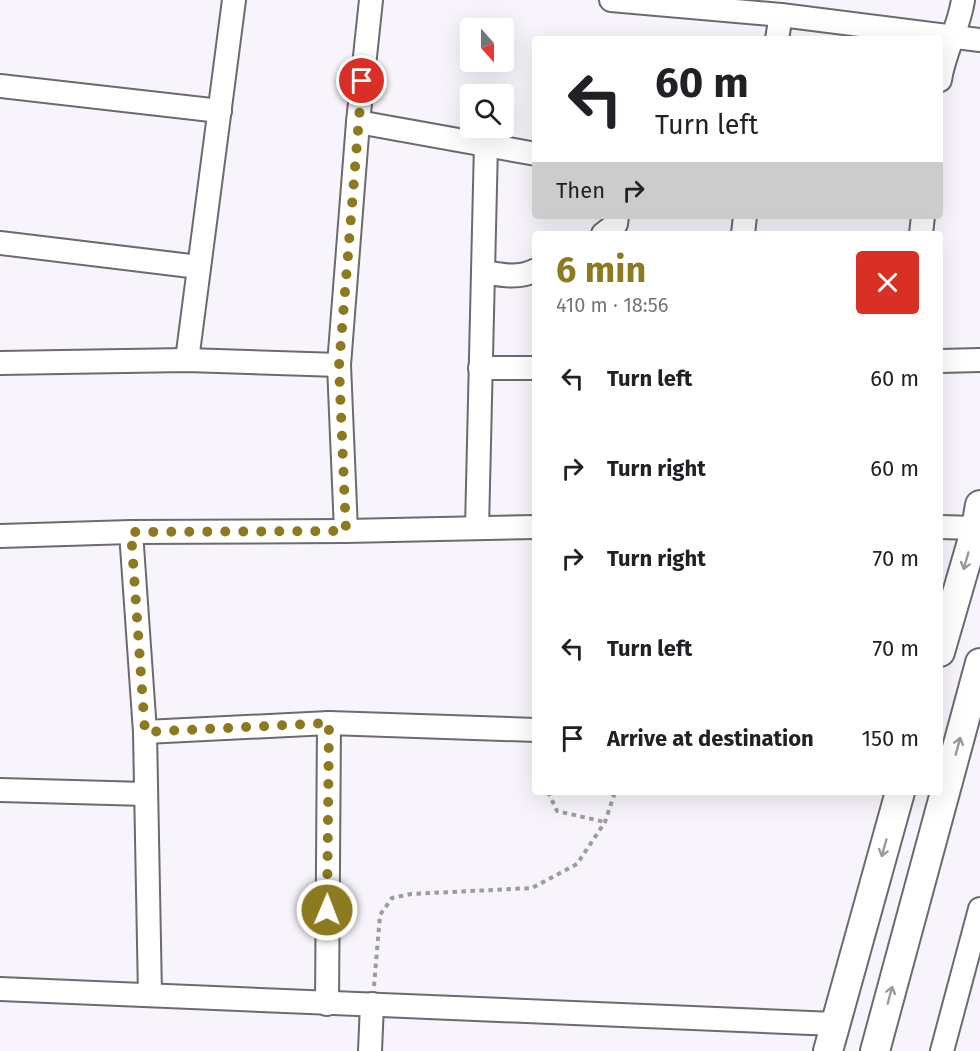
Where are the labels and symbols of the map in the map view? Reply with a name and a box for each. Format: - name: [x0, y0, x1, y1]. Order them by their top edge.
- north arrow: [460, 18, 514, 72]
- pin: [336, 55, 387, 106]
- one-way arrow: [960, 551, 972, 570]
- one-way arrow: [952, 736, 964, 755]
- one-way arrow: [878, 838, 889, 857]
- position arrow: [295, 878, 359, 942]
- one-way arrow: [885, 985, 897, 1004]

